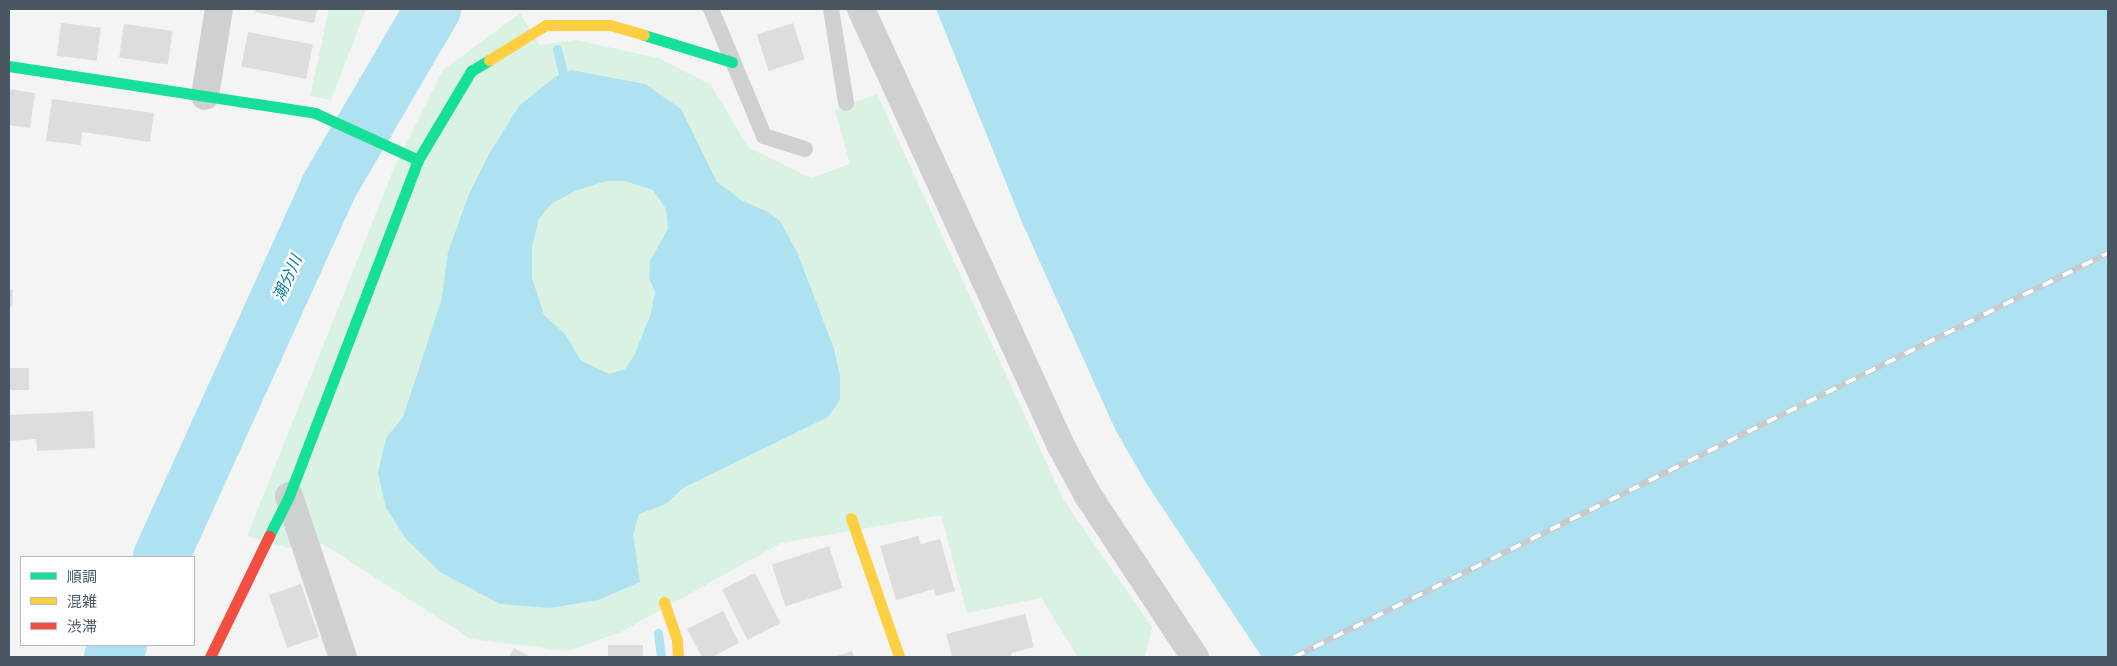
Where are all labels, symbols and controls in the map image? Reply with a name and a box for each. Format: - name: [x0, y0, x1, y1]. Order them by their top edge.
- water label: 潮分川: [268, 252, 306, 304]
- legend: [20, 556, 195, 646]
- text: 順調: [67, 567, 97, 586]
- text: 混雑: [67, 592, 97, 611]
- text: 渋滞: [67, 617, 97, 636]

